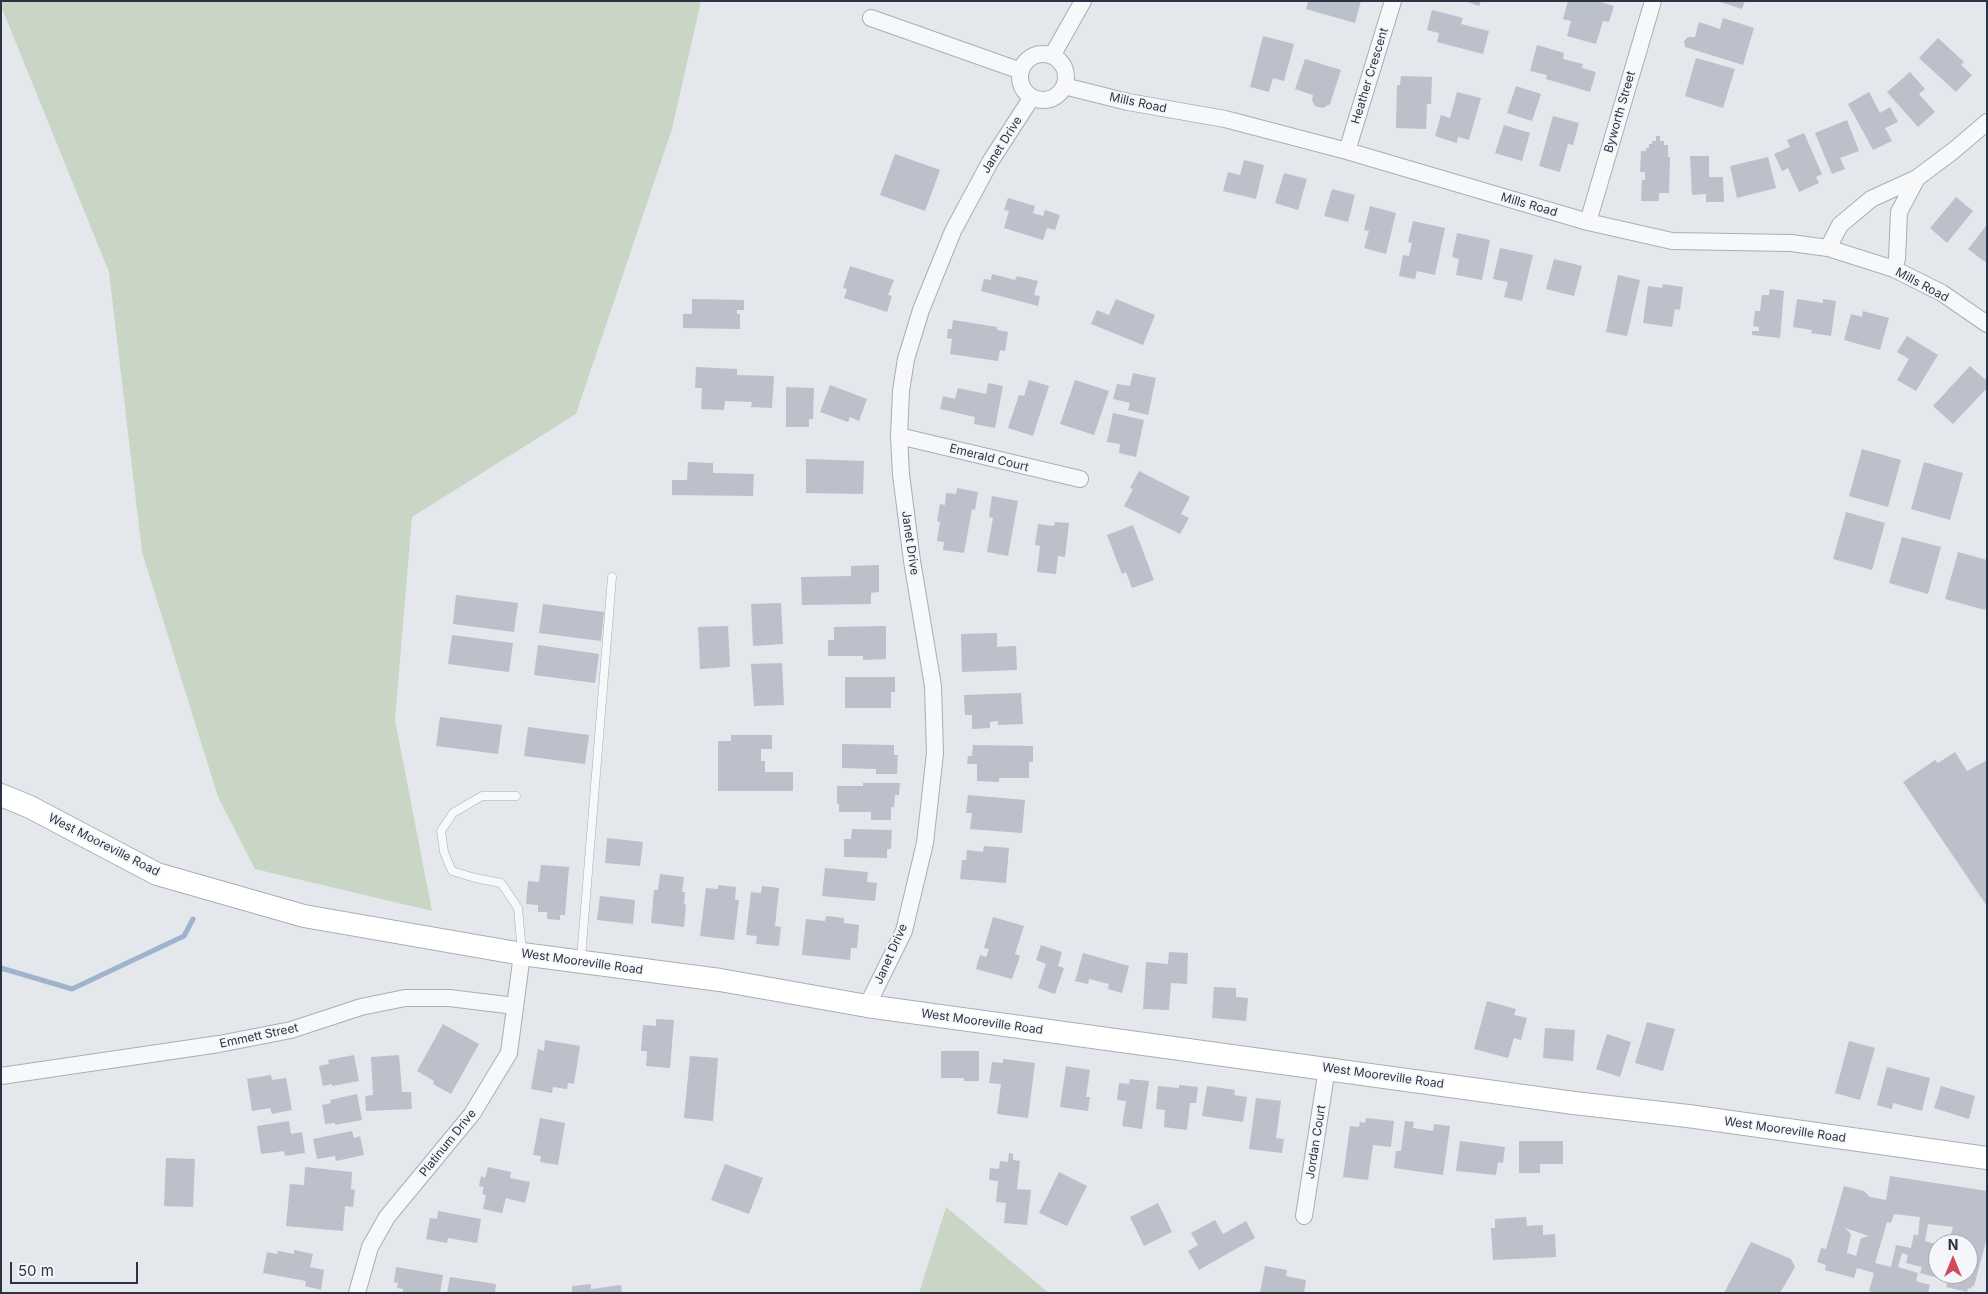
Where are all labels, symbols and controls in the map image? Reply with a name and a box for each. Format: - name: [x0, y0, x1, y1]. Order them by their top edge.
- street label: Heather Crescent: [1349, 26, 1391, 126]
- street label: Byworth Street: [1601, 69, 1639, 155]
- street label: Mills Road: [1108, 90, 1168, 116]
- street label: Janet Drive: [979, 114, 1025, 176]
- street label: Mills Road: [1499, 190, 1559, 220]
- street label: Mills Road: [1893, 265, 1951, 305]
- street label: Emerald Court: [948, 441, 1030, 475]
- street label: Janet Drive: [898, 510, 922, 576]
- street label: West Mooreville Road: [46, 811, 162, 879]
- street label: Janet Drive: [871, 921, 911, 987]
- street label: West Mooreville Road: [520, 946, 644, 978]
- street label: West Mooreville Road: [920, 1006, 1044, 1038]
- street label: Emmett Street: [218, 1021, 300, 1051]
- street label: West Mooreville Road: [1321, 1060, 1445, 1092]
- street label: Jordan Court: [1303, 1104, 1329, 1180]
- street label: Platinum Drive: [417, 1107, 479, 1179]
- street label: West Mooreville Road: [1723, 1114, 1847, 1146]
- north arrow: [1928, 1234, 1978, 1284]
- text: N: [1948, 1236, 1958, 1253]
- scale bar: [12, 1252, 140, 1284]
- text: 50 m: [18, 1261, 54, 1280]

